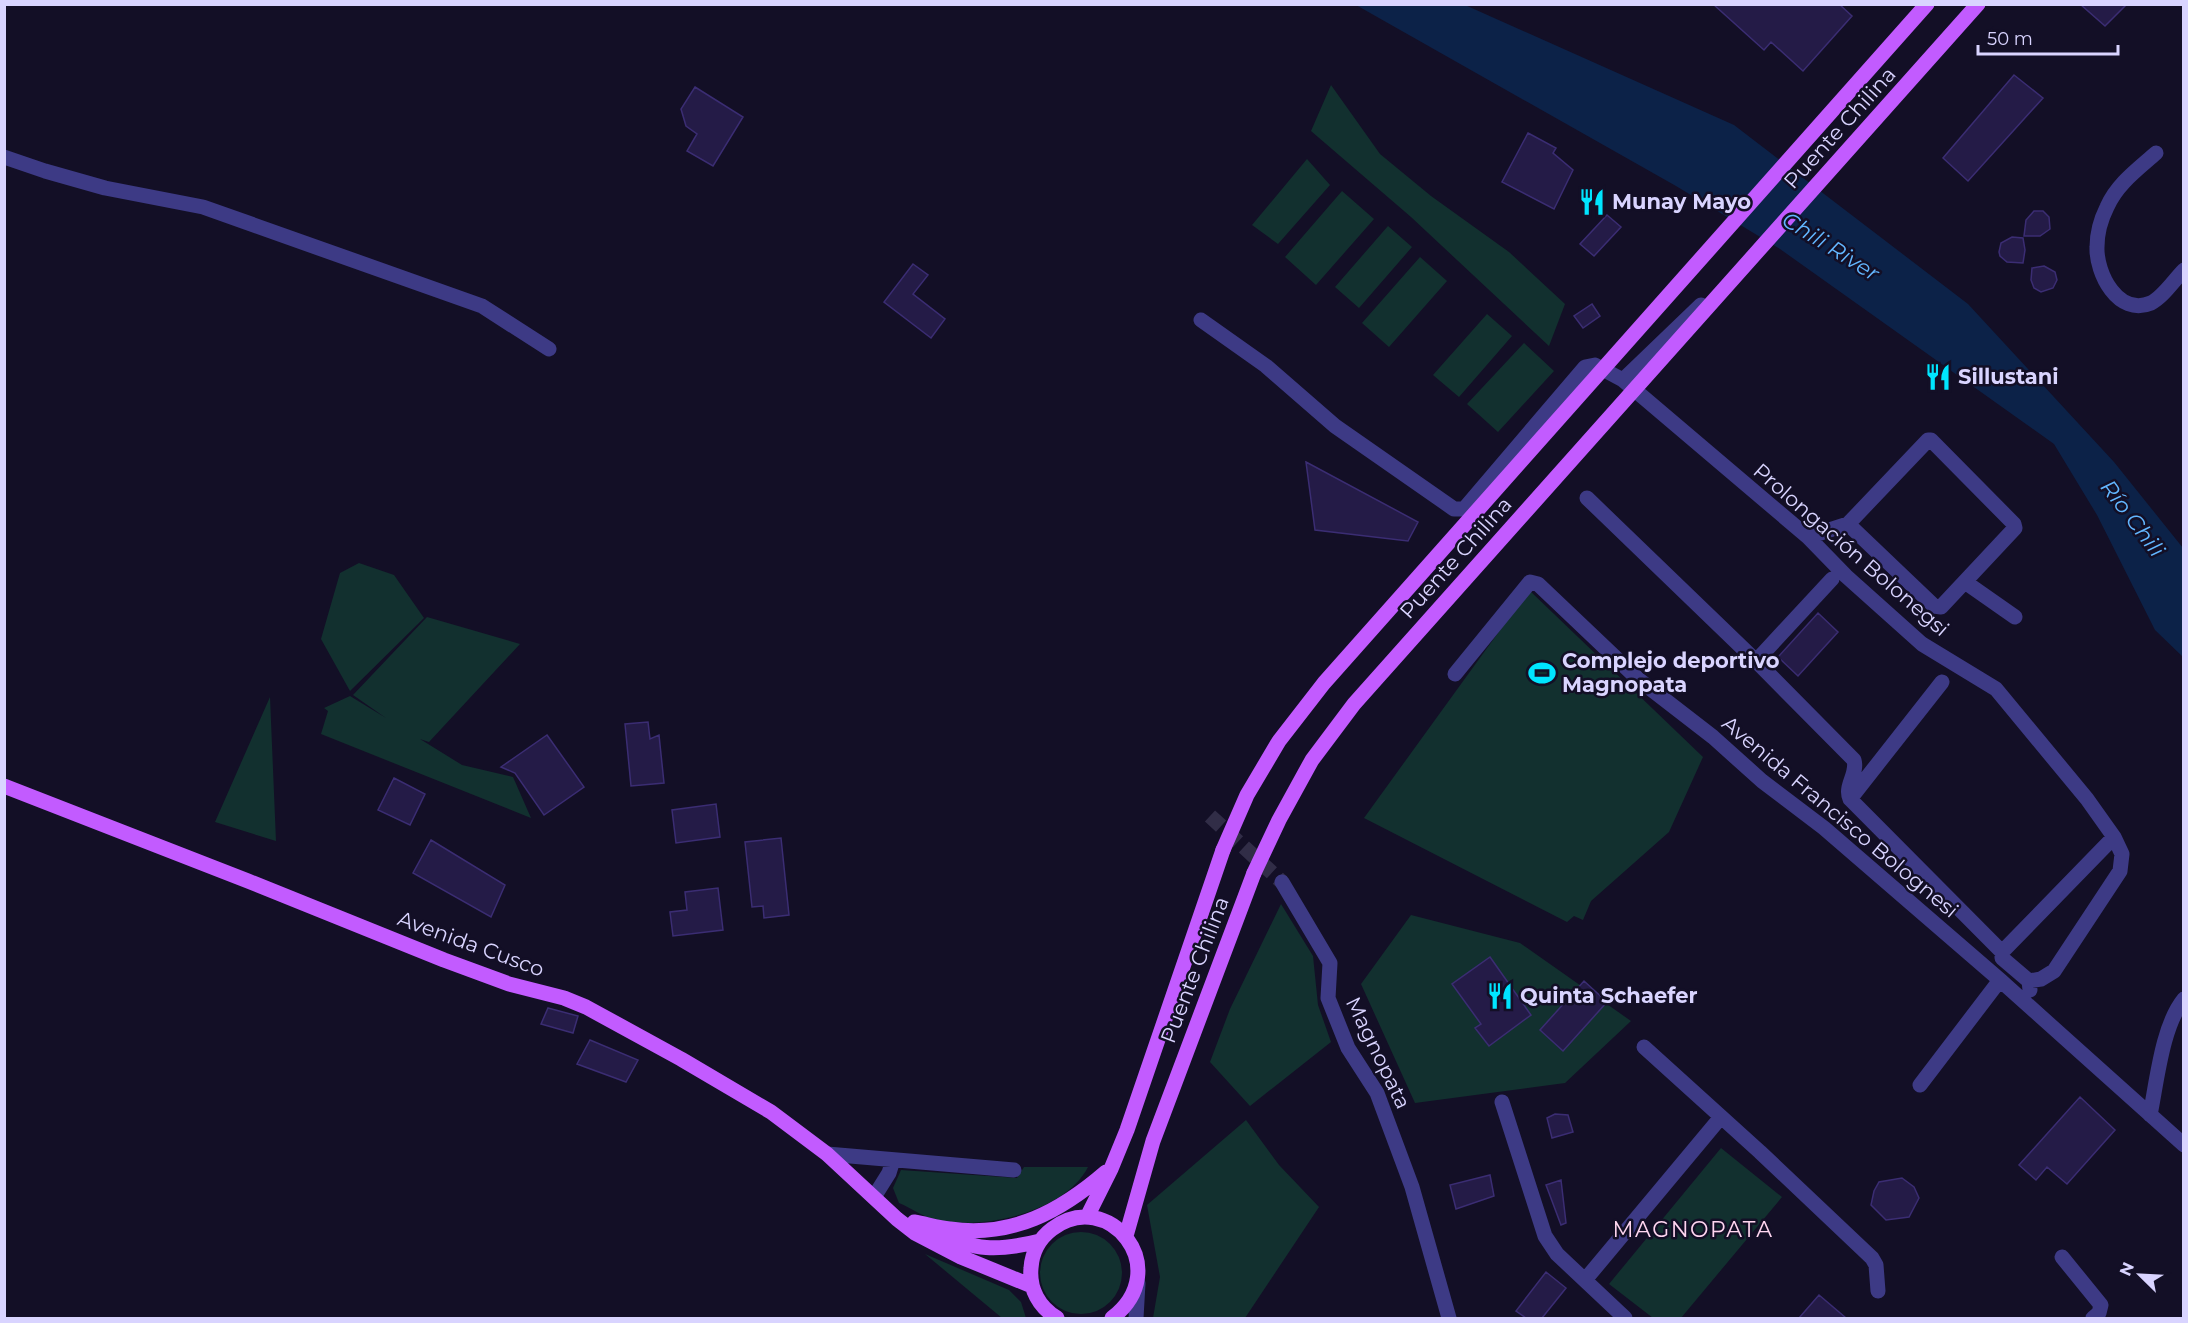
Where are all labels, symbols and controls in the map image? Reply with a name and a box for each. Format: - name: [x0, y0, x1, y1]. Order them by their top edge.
- scale bar: [1978, 18, 2118, 56]
- text: 50 m: [1987, 28, 2033, 50]
- street label: Puente Chilina: [1778, 62, 1901, 194]
- restaurant icon: Munay Mayo: [1577, 187, 1607, 217]
- place label: Munay Mayo: [1612, 189, 1751, 214]
- water label: Chili River: [1777, 206, 1885, 288]
- restaurant icon: Sillustani: [1923, 362, 1953, 392]
- place label: Sillustani: [1958, 364, 2058, 389]
- street label: Prolongación Bolonegsi: [1748, 458, 1954, 641]
- water label: Río Chili: [2095, 474, 2170, 562]
- street label: Puente Chilina: [1394, 492, 1517, 624]
- place label: Complejo deportivo Magnopata: [1562, 648, 1780, 697]
- sports icon: Complejo deportivo Magnopata: [1527, 658, 1557, 688]
- street label: Avenida Francisco Bolognesi: [1717, 711, 1963, 923]
- street label: Puente Chilina: [1155, 893, 1234, 1047]
- street label: Avenida Cusco: [395, 905, 548, 982]
- restaurant icon: Quinta Schaefer: [1485, 981, 1515, 1011]
- place label: Quinta Schaefer: [1520, 983, 1697, 1008]
- street label: Magnopata: [1341, 993, 1416, 1113]
- district label: MAGNOPATA: [1613, 1216, 1773, 1243]
- north arrow: [2110, 1245, 2170, 1305]
- text: N: [2115, 1259, 2138, 1279]

